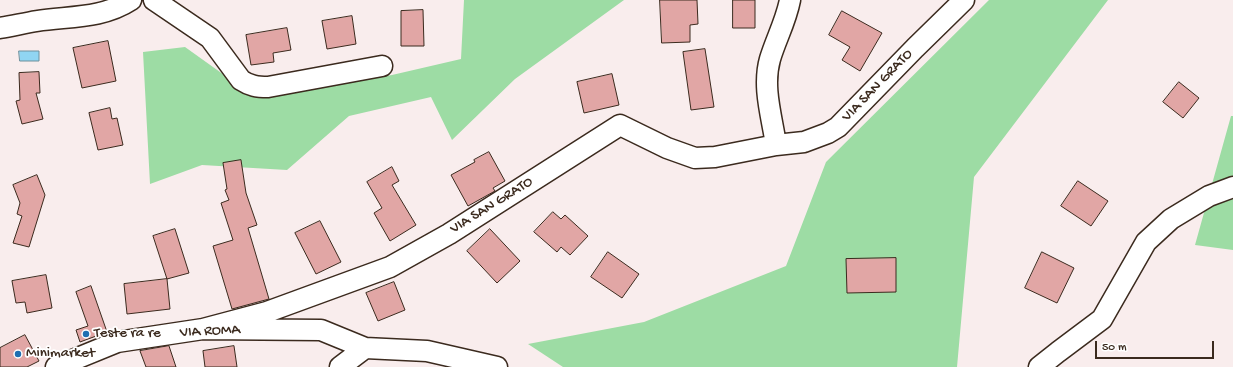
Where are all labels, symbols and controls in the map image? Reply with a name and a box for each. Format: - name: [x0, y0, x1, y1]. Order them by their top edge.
- street label: VIA SAN GRATO: [839, 46, 917, 126]
- street label: VIA SAN GRATO: [447, 173, 537, 239]
- street label: VIA ROMA: [179, 321, 241, 343]
- place label: Teste ra re: [94, 325, 161, 343]
- marker: Teste ra re: [81, 329, 91, 339]
- scale bar: [1097, 333, 1216, 359]
- text: 50 m: [1102, 341, 1127, 355]
- place label: Minimarket: [26, 345, 95, 363]
- marker: Minimarket: [13, 349, 23, 359]

